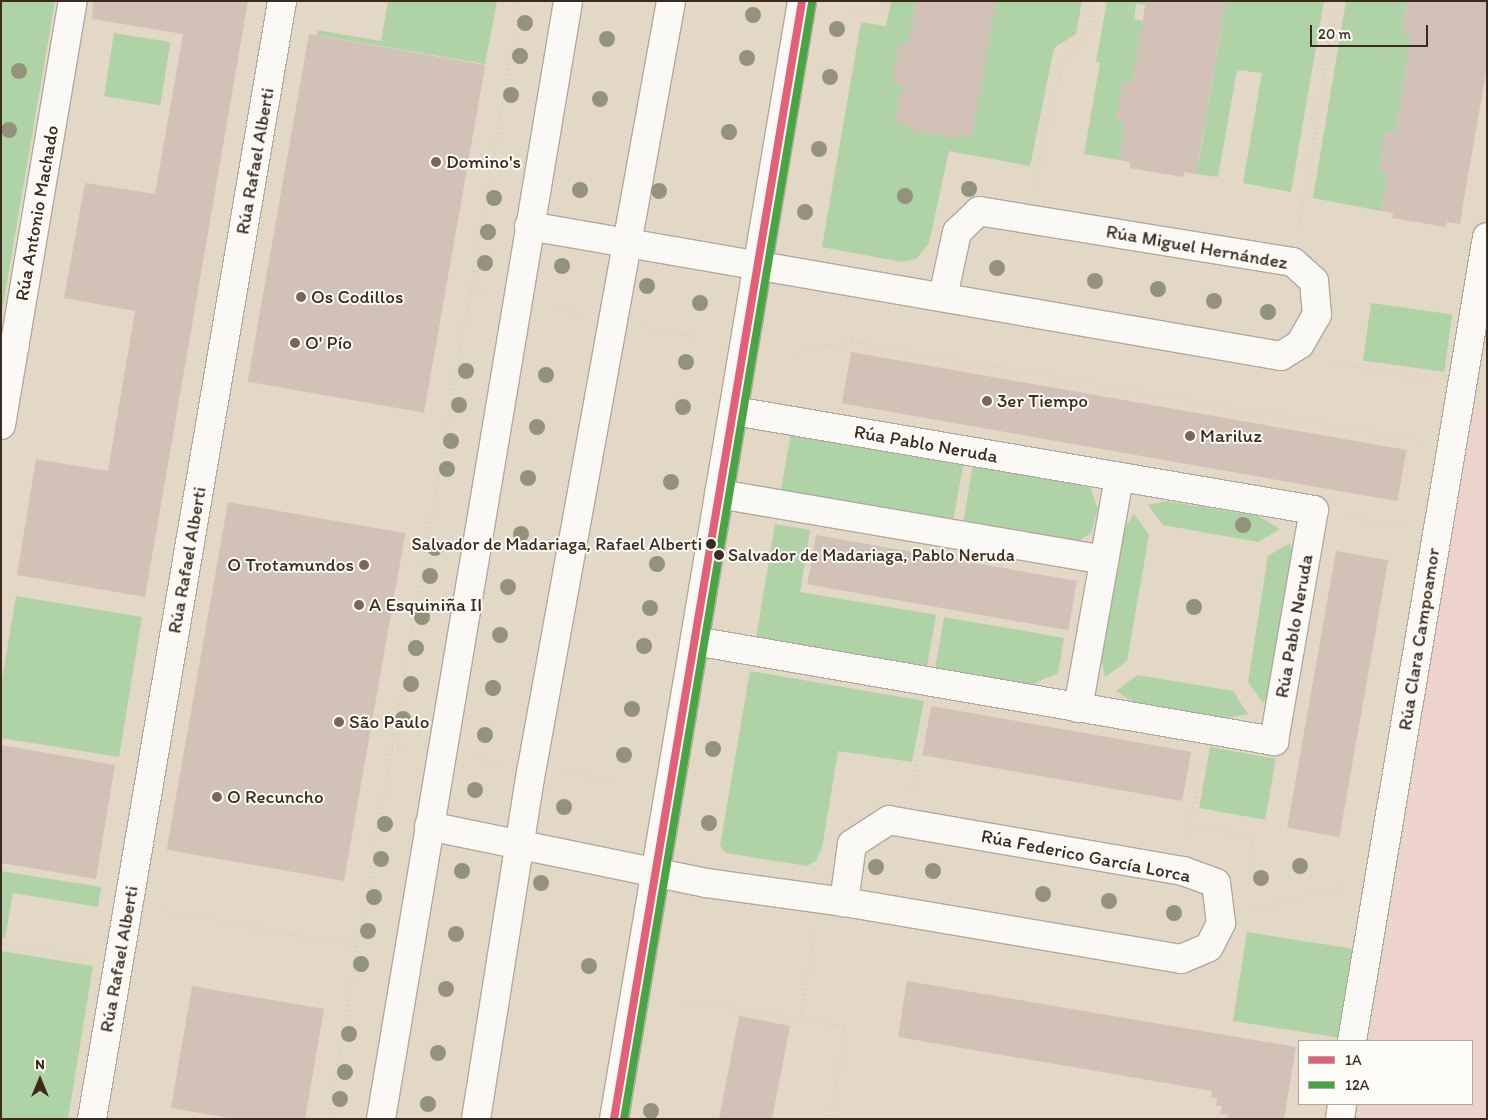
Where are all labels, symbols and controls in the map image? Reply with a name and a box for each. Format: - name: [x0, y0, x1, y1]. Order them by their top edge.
- scale bar: [1313, 15, 1430, 47]
- text: 20 m: [1318, 25, 1351, 43]
- street label: Rúa Rafael Alberti: [231, 86, 279, 236]
- street label: Rúa Antonio Machado: [10, 123, 64, 303]
- place label: Domino's: [446, 151, 521, 173]
- marker: Domino's: [430, 156, 442, 168]
- street label: Rúa Miguel Hernández: [1105, 220, 1289, 274]
- place label: Os Codillos: [311, 286, 404, 308]
- marker: Os Codillos: [295, 291, 307, 303]
- place label: O' Pío: [305, 332, 352, 354]
- marker: O' Pío: [289, 337, 301, 349]
- place label: 3er Tiempo: [997, 390, 1088, 412]
- marker: 3er Tiempo: [981, 395, 993, 407]
- street label: Rúa Pablo Neruda: [852, 420, 1000, 468]
- place label: Mariluz: [1200, 425, 1262, 447]
- marker: Mariluz: [1184, 430, 1196, 442]
- street label: Rúa Rafael Alberti: [163, 485, 211, 635]
- place label: Salvador de Madariaga, Rafael Alberti: [411, 533, 702, 555]
- marker: Salvador de Madariaga, Rafael Alberti: [706, 539, 716, 549]
- place label: Salvador de Madariaga, Pablo Neruda: [728, 544, 1015, 566]
- street label: Rúa Clara Campoamor: [1393, 546, 1445, 732]
- marker: Salvador de Madariaga, Pablo Neruda: [714, 550, 724, 560]
- street label: Rúa Pablo Neruda: [1270, 552, 1318, 700]
- place label: O Trotamundos: [227, 554, 354, 576]
- marker: O Trotamundos: [358, 559, 370, 571]
- place label: A Esquiniña II: [369, 594, 482, 616]
- marker: A Esquiniña II: [353, 599, 365, 611]
- place label: São Paulo: [349, 711, 429, 733]
- marker: São Paulo: [333, 716, 345, 728]
- place label: O Recuncho: [227, 786, 324, 808]
- marker: O Recuncho: [211, 791, 223, 803]
- street label: Rúa Federico García Lorca: [980, 825, 1192, 887]
- street label: Rúa Rafael Alberti: [95, 884, 143, 1034]
- legend: [1298, 1040, 1473, 1105]
- text: 1A: [1345, 1051, 1362, 1069]
- north arrow: [15, 1055, 65, 1105]
- text: N: [35, 1056, 45, 1073]
- text: 12A: [1345, 1076, 1369, 1094]

